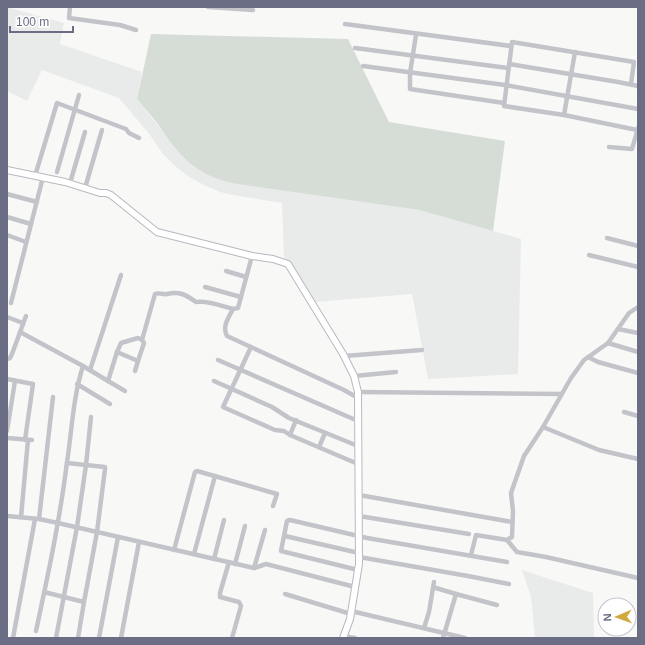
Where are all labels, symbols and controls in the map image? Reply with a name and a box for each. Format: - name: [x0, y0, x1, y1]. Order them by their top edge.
- scale bar: [10, 8, 73, 34]
- text: 100 m: [16, 15, 49, 29]
- north arrow: [597, 597, 637, 637]
- text: N: [601, 613, 613, 622]

